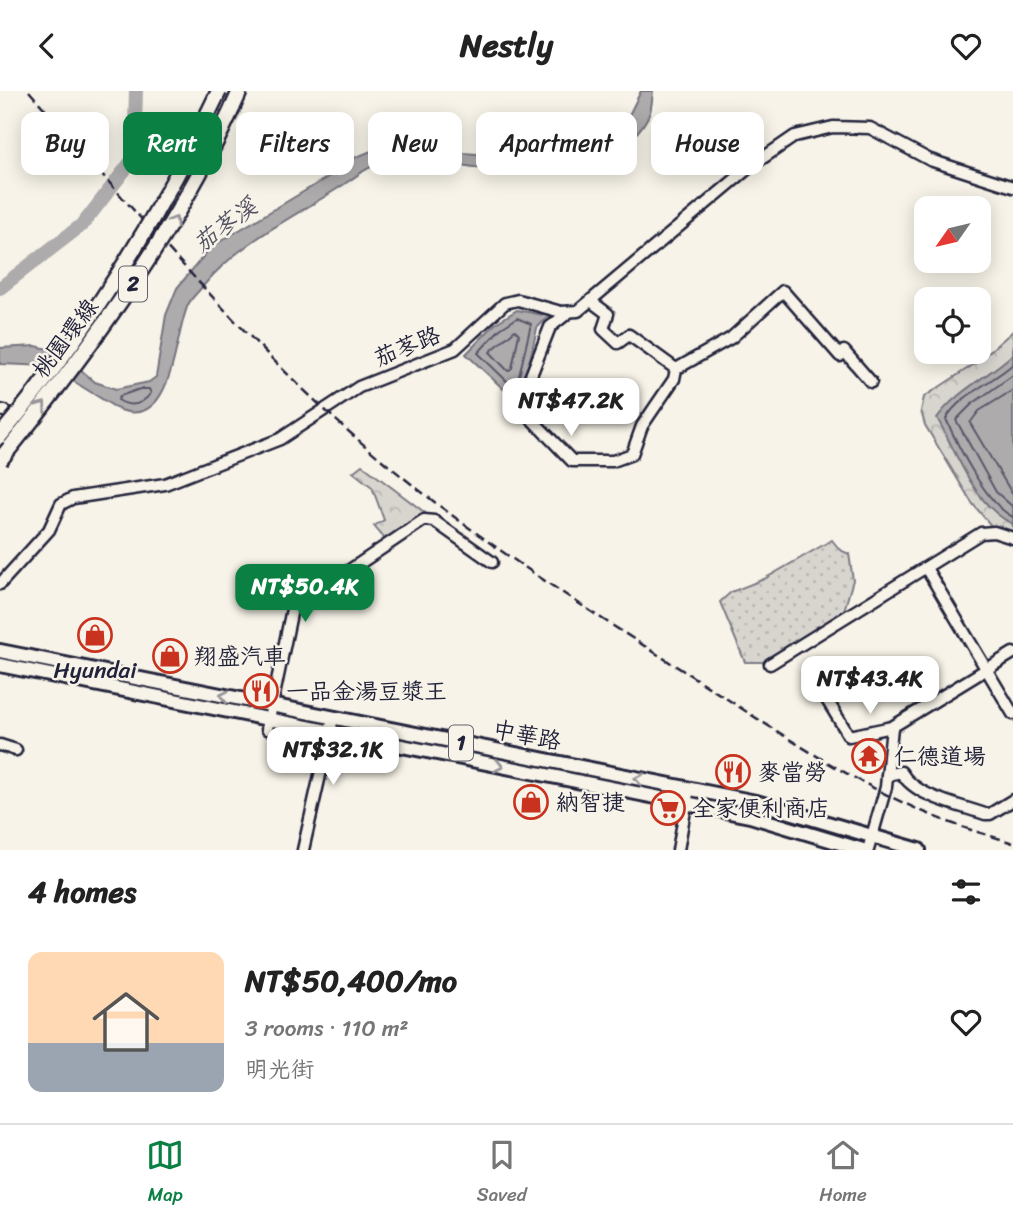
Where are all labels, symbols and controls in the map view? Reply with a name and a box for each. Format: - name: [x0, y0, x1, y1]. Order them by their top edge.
- text: Nestly: [460, 17, 553, 74]
- icon: back: [28, 27, 66, 65]
- icon: heart: [947, 27, 985, 65]
- chip: Buy: [21, 112, 109, 175]
- chip: Rent: [123, 112, 222, 175]
- chip: Filters: [236, 112, 354, 175]
- chip: New: [368, 112, 462, 175]
- chip: Apartment: [476, 112, 637, 175]
- chip: House: [651, 112, 764, 175]
- water label: 茄苳溪: [184, 185, 268, 263]
- north arrow: [914, 196, 990, 273]
- map controls: [914, 196, 991, 364]
- one-way arrow: [165, 215, 178, 228]
- road number: 2: [119, 267, 147, 301]
- button: locate: [914, 287, 991, 364]
- street label: 桃園環線: [21, 289, 109, 387]
- street label: 茄苳路: [368, 315, 447, 378]
- pin: NT$47.2K: [499, 379, 643, 438]
- text: NT$47.2K: [518, 380, 624, 421]
- one-way arrow: [34, 402, 47, 414]
- pin: NT$50.4K: [233, 565, 377, 624]
- text: NT$50.4K: [251, 566, 359, 607]
- shop icon: Hyundai: [76, 616, 114, 654]
- place label: 翔盛汽車: [194, 636, 286, 677]
- shop icon: 翔盛汽車: [151, 637, 189, 675]
- place label: Hyundai: [54, 650, 137, 691]
- pin: NT$43.4K: [798, 657, 942, 716]
- text: NT$43.4K: [817, 658, 923, 699]
- place label: 一品金湯豆漿王: [286, 671, 447, 712]
- restaurant icon: 一品金湯豆漿王: [242, 672, 280, 710]
- one-way arrow: [218, 689, 230, 704]
- street label: 中華路: [489, 709, 565, 762]
- road number: 1: [449, 725, 473, 761]
- pin: NT$32.1K: [261, 727, 405, 787]
- text: NT$32.1K: [283, 729, 383, 770]
- place label: 仁德道場: [894, 736, 986, 777]
- temple icon: 仁德道場: [850, 737, 888, 775]
- place label: 麥當勞: [758, 752, 827, 793]
- restaurant icon: 麥當勞: [714, 753, 752, 791]
- one-way arrow: [493, 757, 505, 772]
- one-way arrow: [633, 772, 645, 787]
- place label: 納智捷: [556, 782, 625, 823]
- shop icon: 納智捷: [512, 783, 550, 821]
- place label: 全家便利商店: [692, 788, 830, 829]
- supermarket icon: 全家便利商店: [649, 789, 687, 827]
- text: 4 homes: [28, 865, 136, 919]
- icon: filters: [947, 873, 985, 911]
- text: NT$50,400/mo: [245, 954, 457, 1008]
- icon: home: [84, 980, 168, 1064]
- icon: heart: [947, 1003, 985, 1041]
- text: 3 rooms · 110 m²: [245, 1008, 409, 1049]
- text: 明光街: [245, 1049, 314, 1090]
- tab: Map: [146, 1136, 184, 1211]
- tab: Saved: [477, 1136, 527, 1211]
- tab: Home: [819, 1136, 867, 1211]

